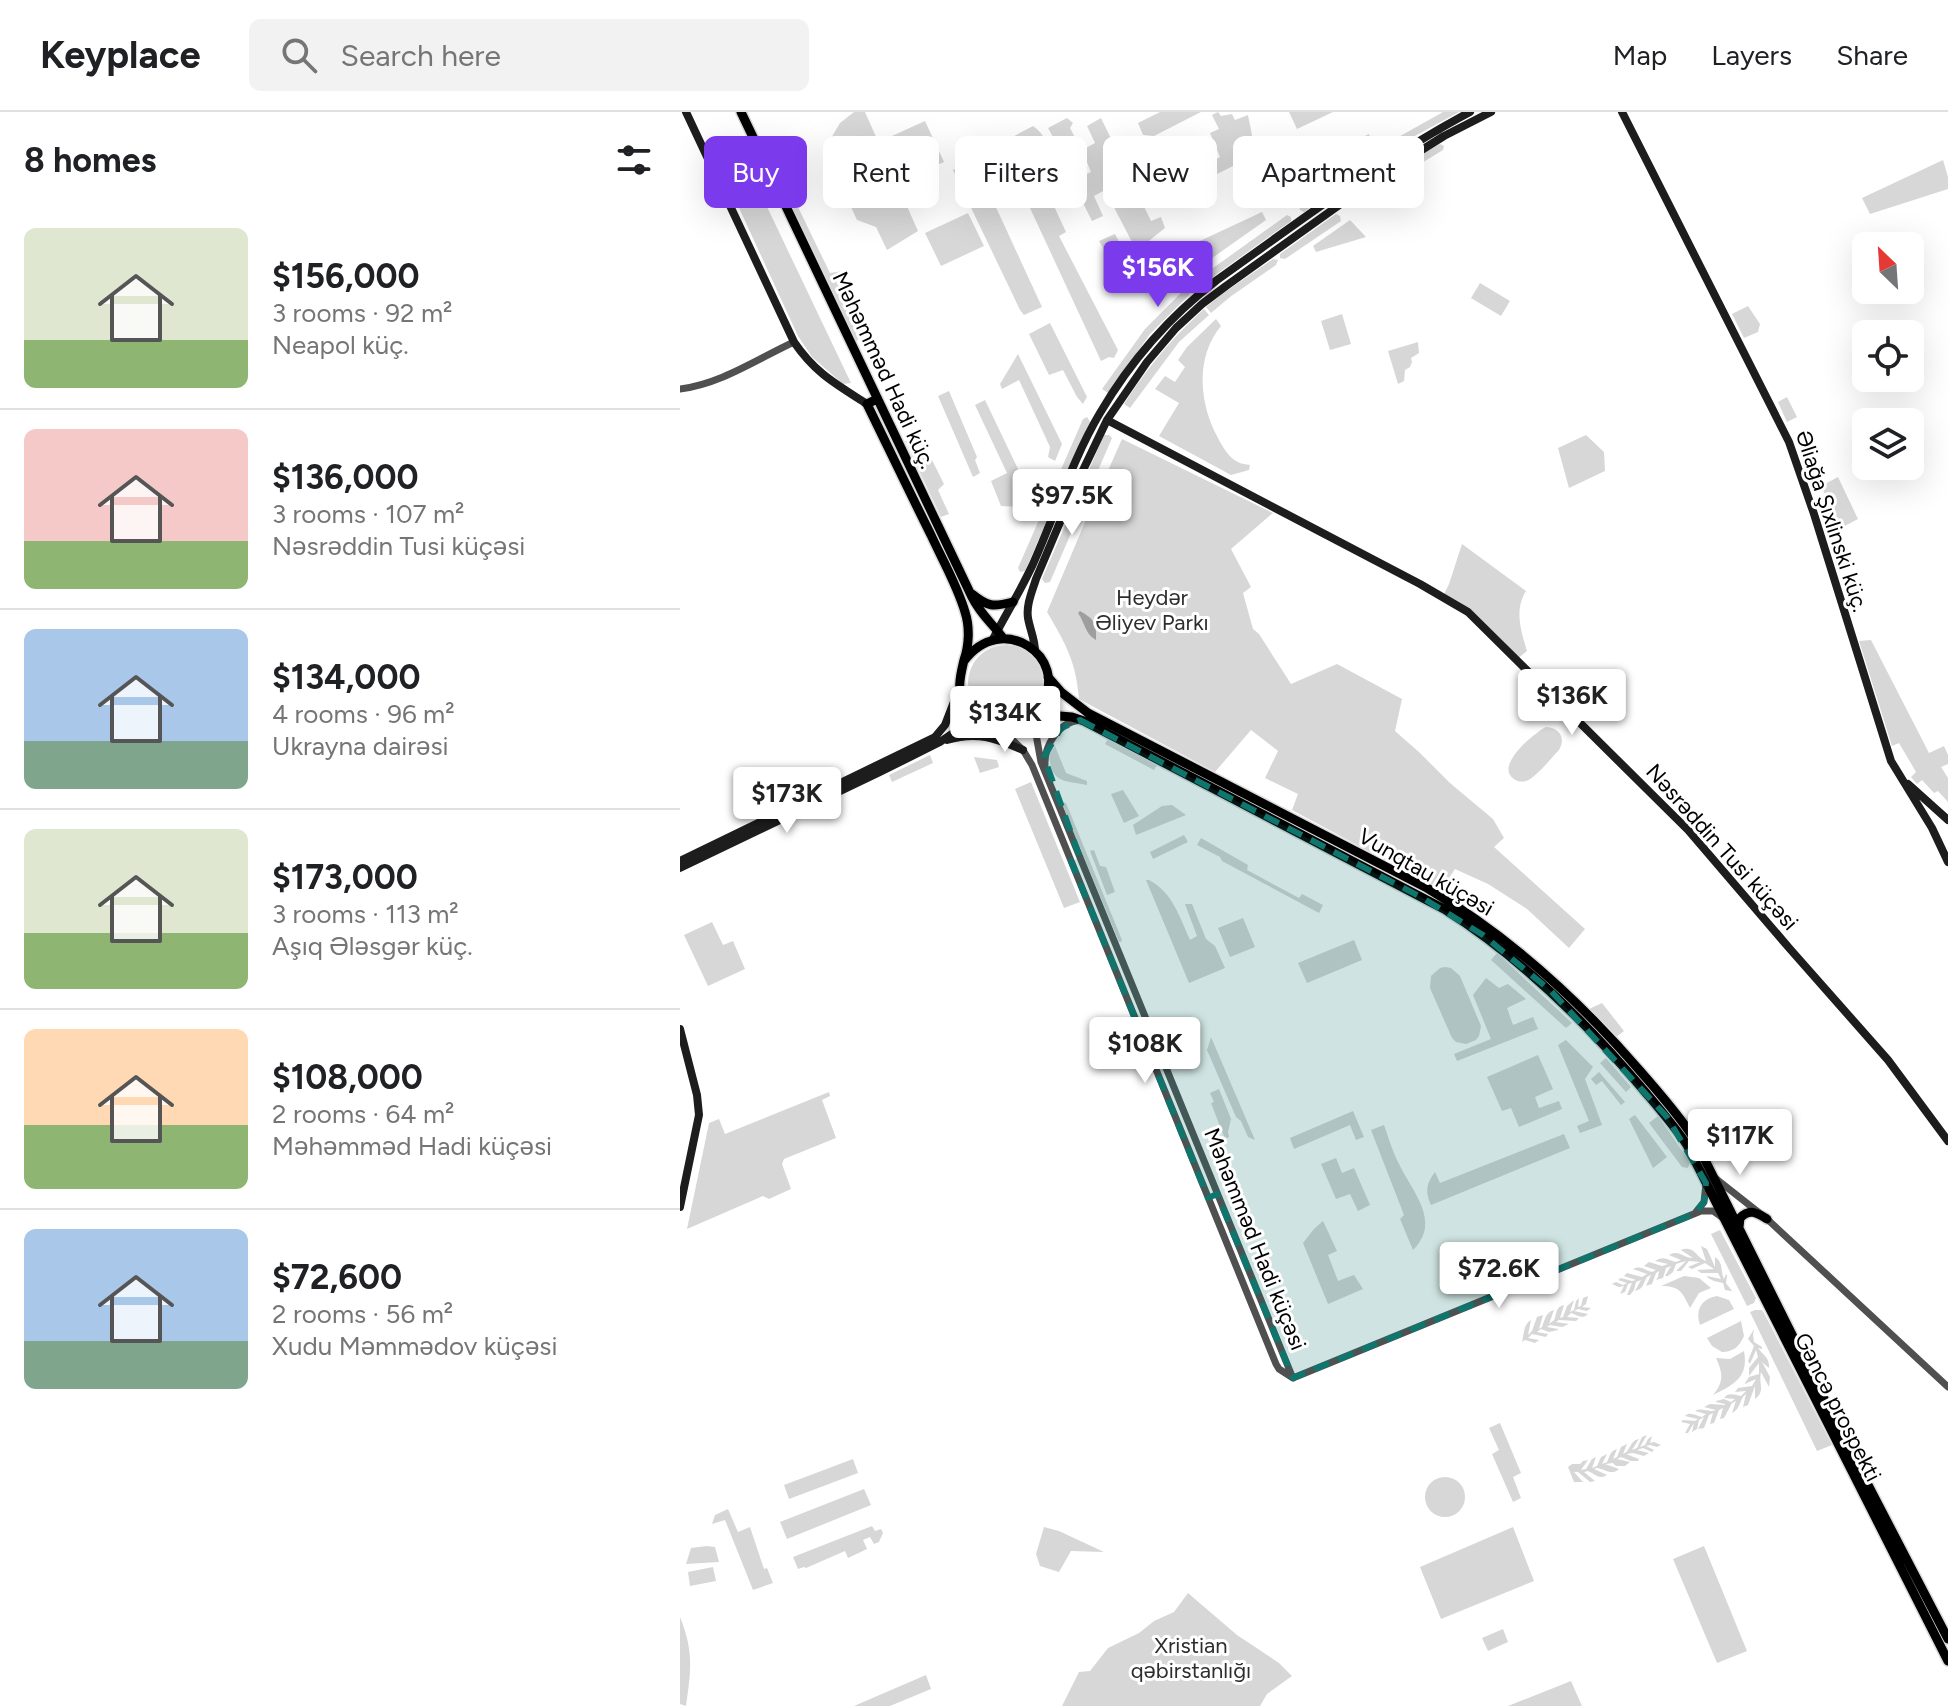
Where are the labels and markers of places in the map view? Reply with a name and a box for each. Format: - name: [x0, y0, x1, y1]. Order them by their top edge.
- pin: $156K: [1102, 241, 1214, 309]
- pin: $97.5K: [1007, 469, 1137, 537]
- pin: $136K: [1516, 669, 1628, 737]
- pin: $134K: [949, 686, 1061, 754]
- pin: $173K: [731, 767, 843, 835]
- pin: $108K: [1089, 1017, 1201, 1085]
- pin: $117K: [1684, 1109, 1796, 1177]
- pin: $72.6K: [1434, 1242, 1564, 1310]

